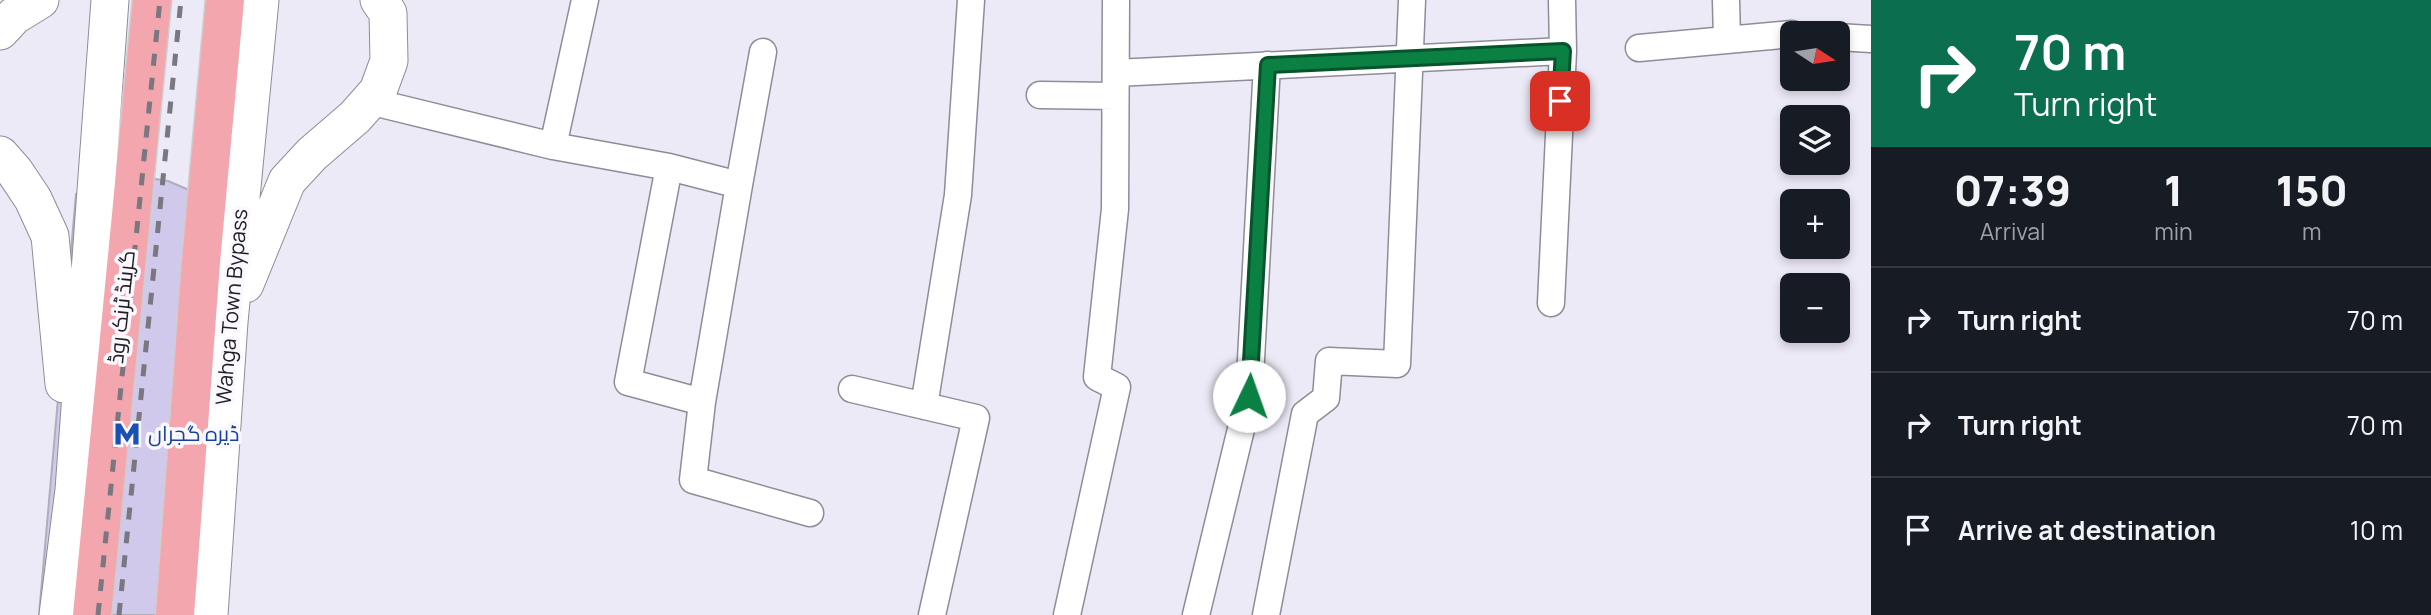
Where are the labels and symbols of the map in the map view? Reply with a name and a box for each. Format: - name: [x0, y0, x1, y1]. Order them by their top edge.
- north arrow: [1780, 21, 1850, 91]
- pin: [1530, 71, 1590, 131]
- street label: Wahga Town Bypass: [208, 208, 254, 406]
- street label: گرینڈ ٹرنک روڈ: [101, 249, 141, 365]
- position arrow: [1212, 359, 1286, 433]
- metro station icon: ڈیرہ گجراں: [112, 419, 142, 449]
- place label: ڈیرہ گجراں: [148, 419, 239, 447]

